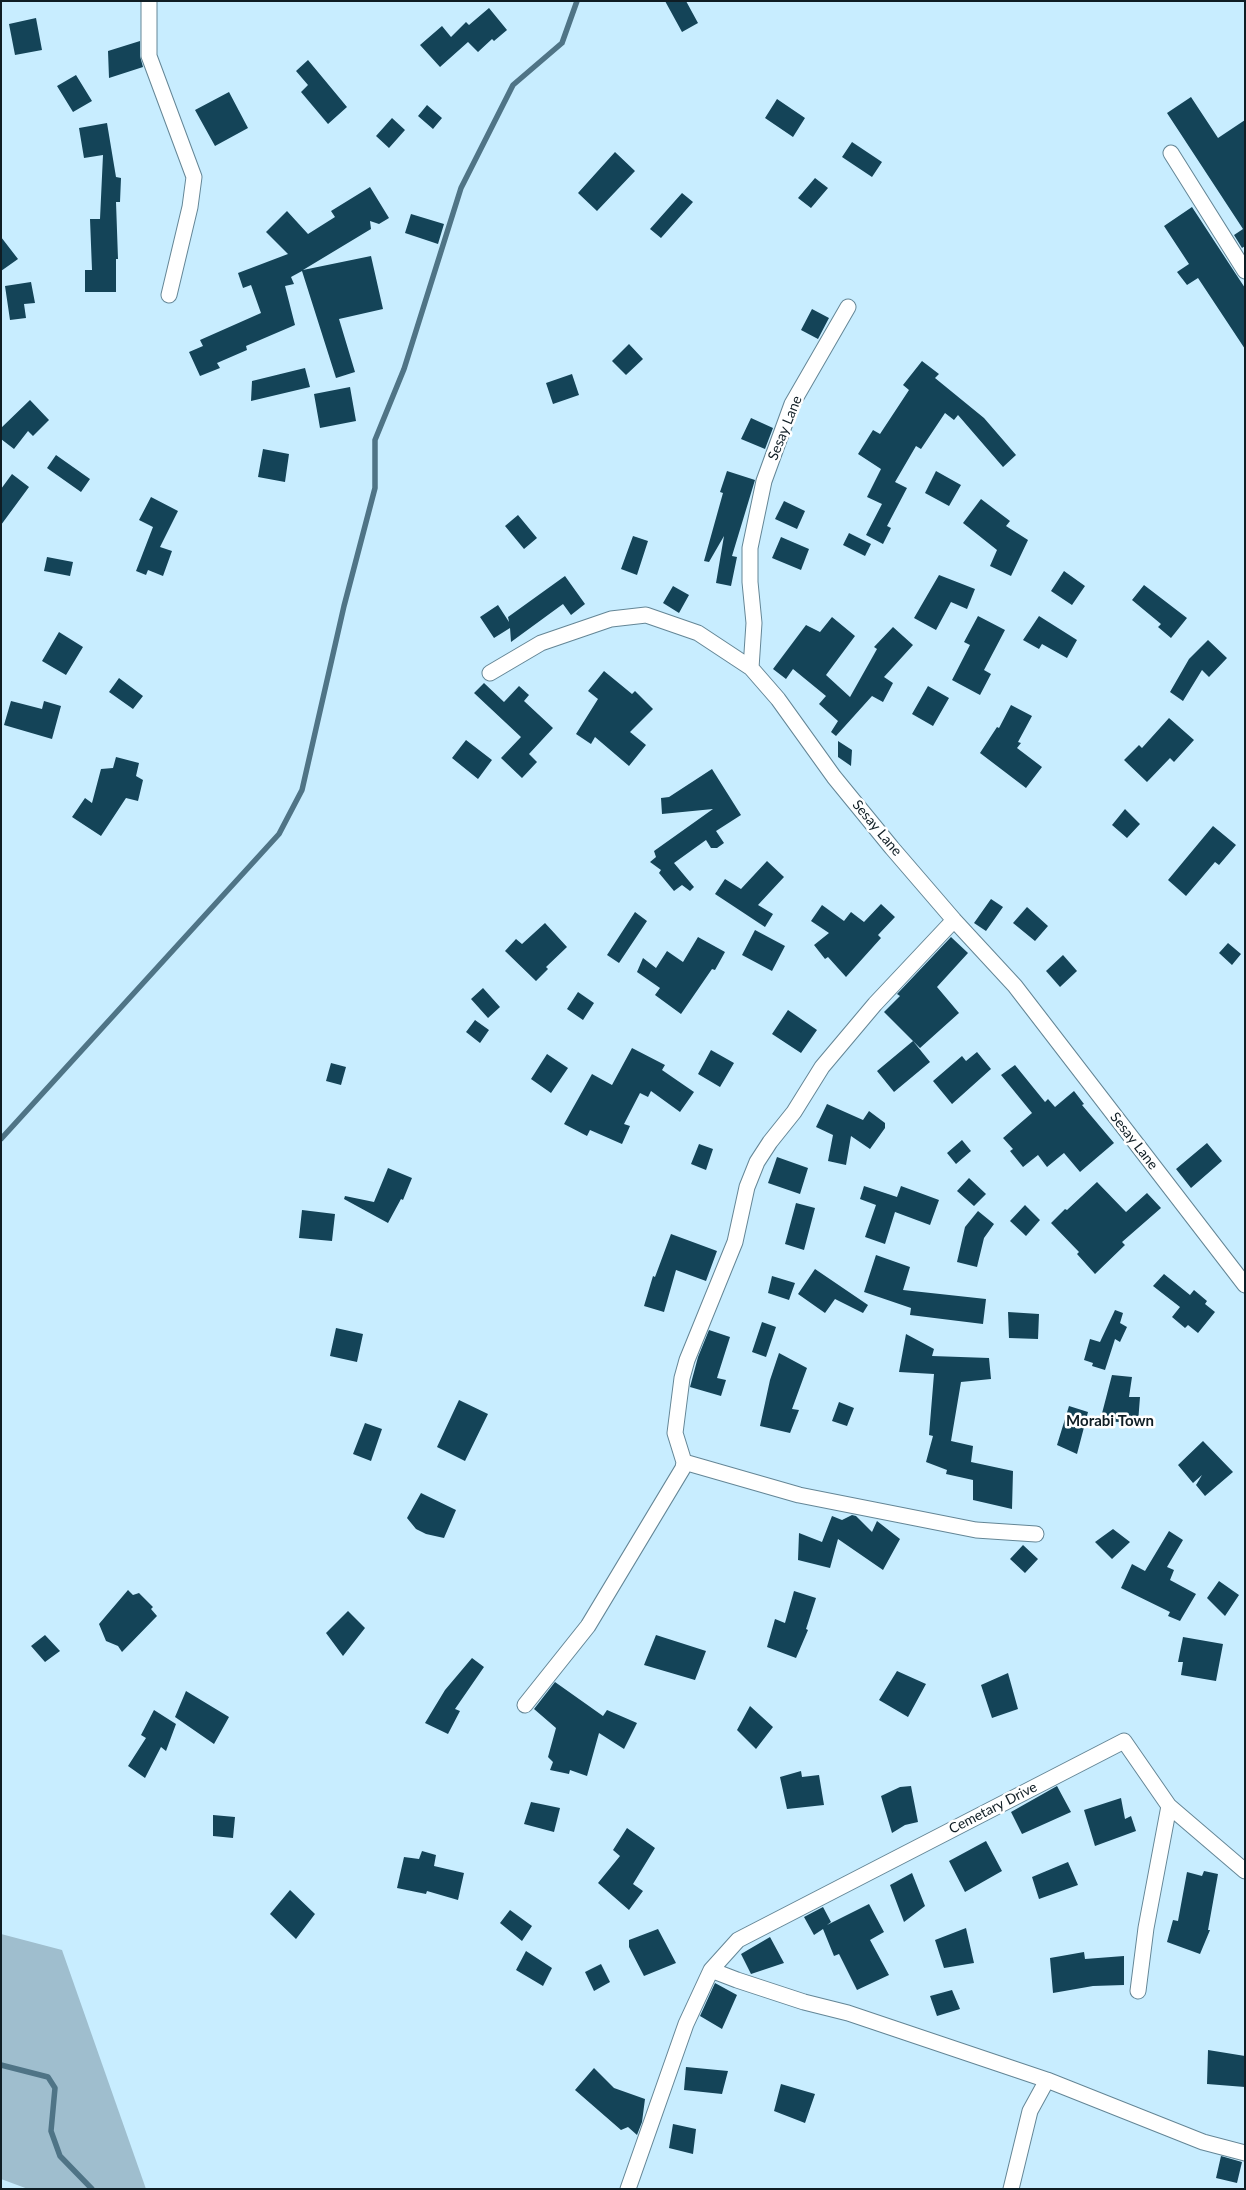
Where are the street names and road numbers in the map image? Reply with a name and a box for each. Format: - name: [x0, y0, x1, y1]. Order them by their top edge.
- street label: Sesay Lane: [764, 393, 806, 463]
- street label: Sesay Lane: [849, 797, 905, 859]
- street label: Sesay Lane: [1106, 1109, 1162, 1173]
- street label: Cemetary Drive: [946, 1779, 1040, 1837]

